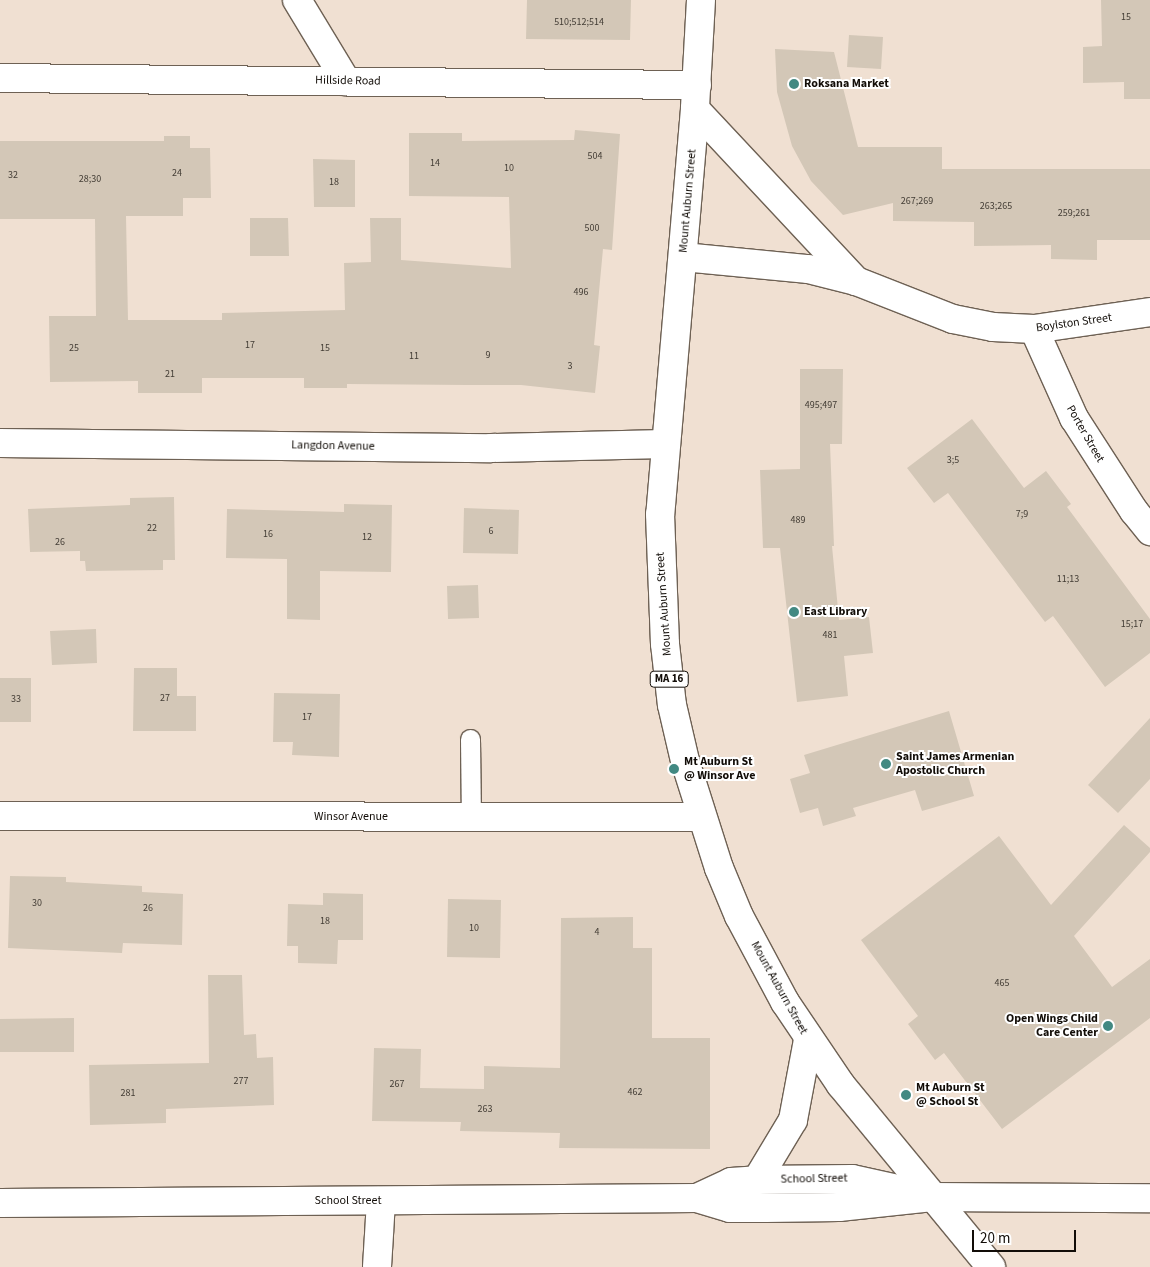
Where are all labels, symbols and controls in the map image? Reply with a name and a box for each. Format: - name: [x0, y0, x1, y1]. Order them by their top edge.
- house number: 15: [1121, 12, 1131, 24]
- house number: 510;512;514: [554, 17, 604, 29]
- street label: Hillside Road: [315, 73, 381, 89]
- place label: Roksana Market: [804, 77, 889, 91]
- marker: Roksana Market: [788, 78, 800, 90]
- street label: Mount Auburn Street: [676, 149, 700, 253]
- house number: 504: [588, 151, 602, 163]
- house number: 14: [430, 158, 440, 170]
- house number: 10: [504, 163, 514, 175]
- house number: 24: [172, 168, 182, 180]
- house number: 32: [8, 170, 18, 182]
- house number: 28;30: [79, 174, 101, 186]
- house number: 18: [329, 177, 339, 189]
- house number: 267;269: [901, 196, 933, 208]
- house number: 263;265: [980, 201, 1012, 213]
- house number: 259;261: [1058, 208, 1090, 220]
- house number: 500: [585, 223, 599, 235]
- house number: 496: [574, 287, 588, 299]
- street label: Boylston Street: [1035, 311, 1113, 335]
- house number: 17: [245, 340, 255, 352]
- house number: 25: [69, 343, 79, 355]
- house number: 15: [320, 343, 330, 355]
- house number: 9: [486, 350, 490, 362]
- house number: 11: [409, 351, 419, 363]
- house number: 3: [568, 361, 572, 373]
- house number: 21: [165, 369, 175, 381]
- house number: 495;497: [805, 400, 837, 412]
- street label: Porter Street: [1063, 403, 1107, 465]
- street label: Langdon Avenue: [291, 438, 375, 454]
- house number: 3;5: [947, 455, 959, 467]
- house number: 7;9: [1016, 509, 1028, 521]
- house number: 489: [791, 515, 805, 527]
- house number: 22: [147, 523, 157, 535]
- house number: 6: [489, 526, 493, 538]
- house number: 16: [263, 529, 273, 541]
- house number: 12: [362, 532, 372, 544]
- house number: 26: [55, 537, 65, 549]
- street label: Mount Auburn Street: [653, 552, 675, 656]
- house number: 11;13: [1057, 574, 1079, 586]
- place label: East Library: [804, 605, 867, 619]
- marker: East Library: [788, 606, 800, 618]
- house number: 15;17: [1121, 619, 1143, 631]
- house number: 481: [823, 630, 837, 642]
- road number: MA 16: [649, 671, 689, 688]
- house number: 27: [160, 693, 170, 705]
- house number: 33: [11, 694, 21, 706]
- house number: 17: [302, 712, 312, 724]
- place label: Saint James Armenian Apostolic Church: [896, 750, 1014, 778]
- place label: Mt Auburn St @ Winsor Ave: [684, 755, 755, 783]
- marker: Saint James Armenian Apostolic Church: [880, 758, 892, 770]
- marker: Mt Auburn St @ Winsor Ave: [668, 763, 680, 775]
- street label: Winsor Avenue: [314, 810, 388, 824]
- house number: 30: [32, 898, 42, 910]
- house number: 26: [143, 903, 153, 915]
- house number: 18: [320, 916, 330, 928]
- house number: 10: [469, 923, 479, 935]
- house number: 4: [595, 927, 599, 939]
- street label: Mount Auburn Street: [747, 939, 811, 1037]
- house number: 465: [995, 978, 1009, 990]
- place label: Open Wings Child Care Center: [1006, 1012, 1098, 1040]
- marker: Open Wings Child Care Center: [1102, 1020, 1114, 1032]
- house number: 277: [234, 1076, 248, 1088]
- house number: 267: [390, 1079, 404, 1091]
- place label: Mt Auburn St @ School St: [916, 1081, 984, 1109]
- house number: 462: [628, 1087, 642, 1099]
- house number: 281: [121, 1088, 135, 1100]
- marker: Mt Auburn St @ School St: [900, 1089, 912, 1101]
- house number: 263: [478, 1104, 492, 1116]
- street label: School Street: [780, 1171, 848, 1187]
- street label: School Street: [315, 1194, 381, 1208]
- scale bar: [975, 1220, 1079, 1252]
- text: 20 m: [980, 1228, 1010, 1249]

